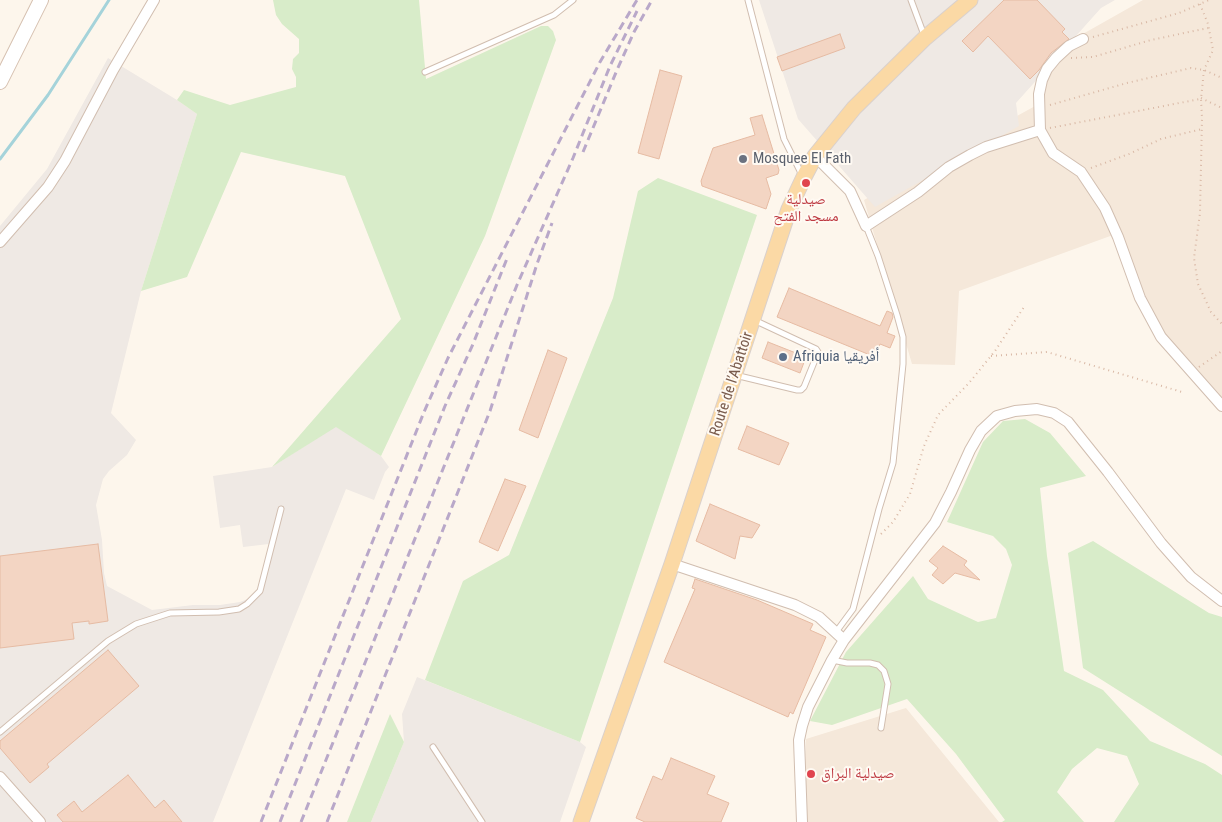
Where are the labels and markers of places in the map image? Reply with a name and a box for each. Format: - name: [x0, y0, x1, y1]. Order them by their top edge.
- place label: Mosquee El Fath: [753, 150, 851, 168]
- marker: Mosquee El Fath: [737, 153, 749, 165]
- marker: صيدلية مسجد الفتح: [800, 177, 812, 189]
- place label: صيدلية مسجد الفتح: [773, 191, 839, 226]
- place label: Afriquia أفريقيا: [793, 348, 879, 366]
- marker: Afriquia أفريقيا: [777, 351, 789, 363]
- place label: صيدلية البراق: [821, 765, 895, 783]
- marker: صيدلية البراق: [805, 768, 817, 780]

